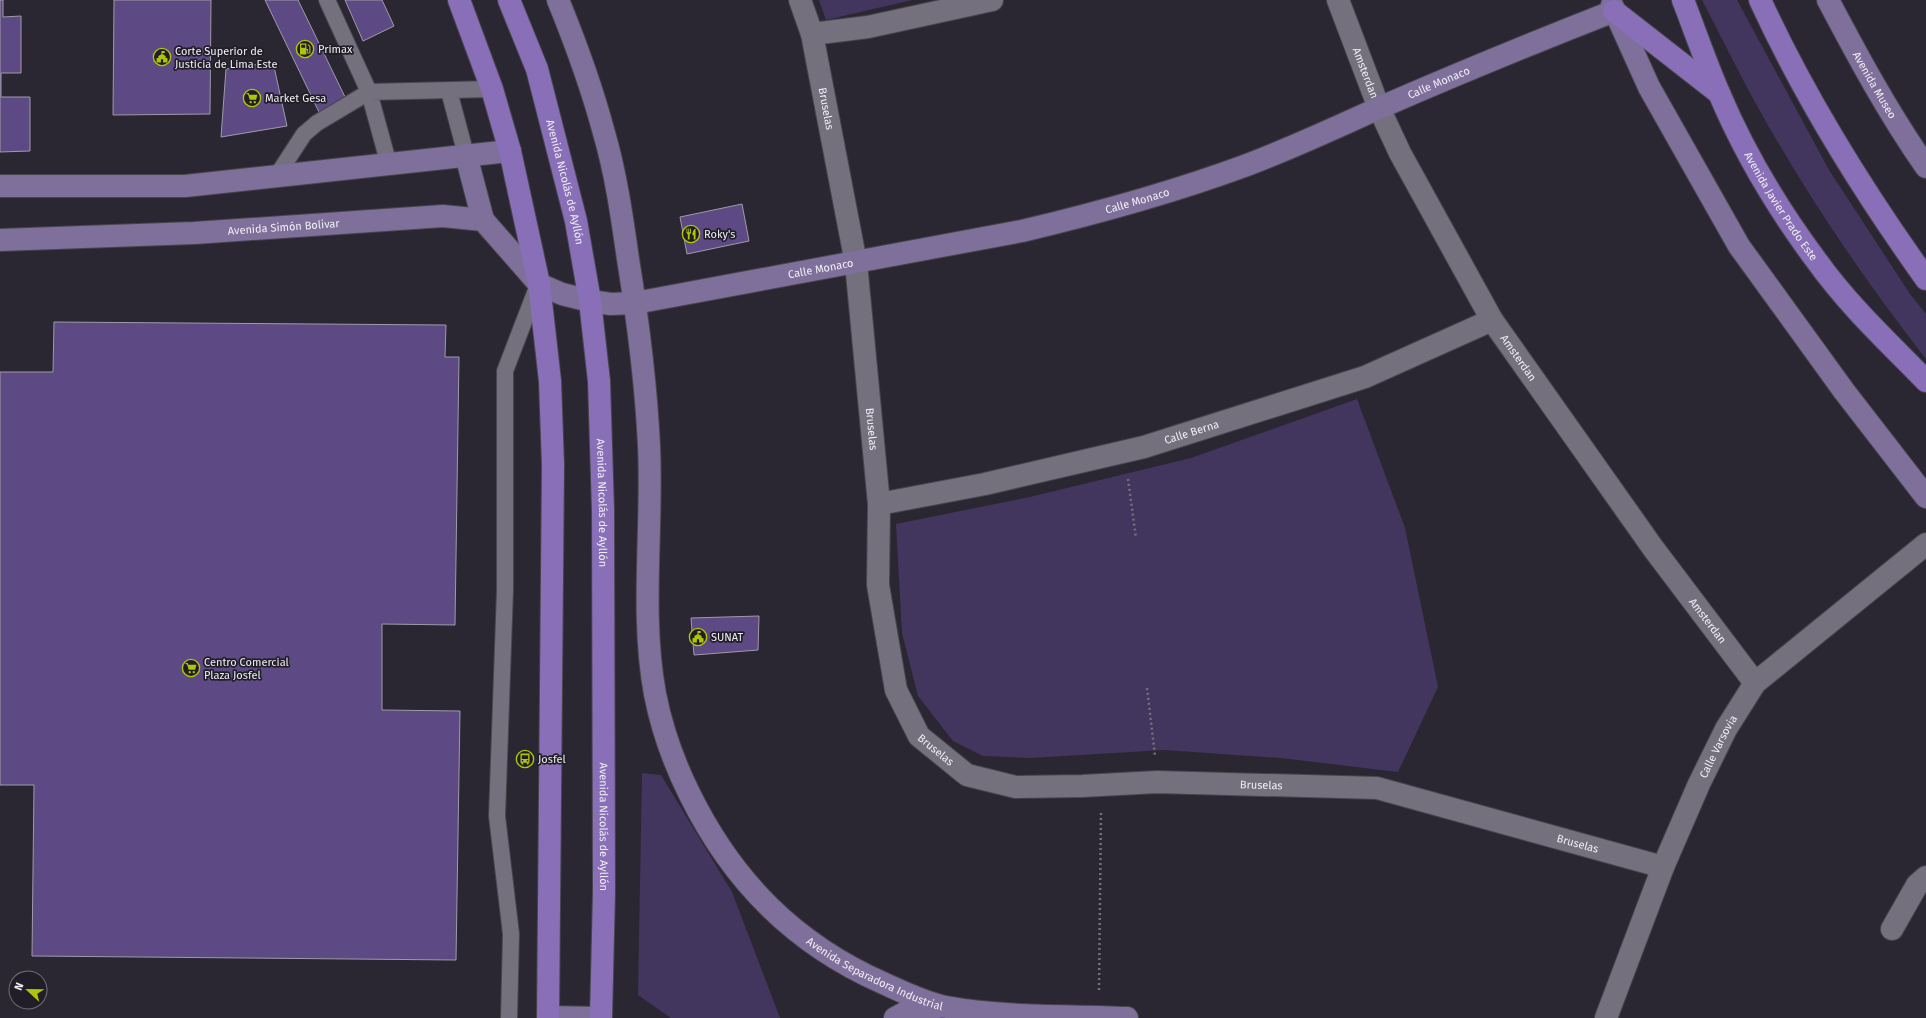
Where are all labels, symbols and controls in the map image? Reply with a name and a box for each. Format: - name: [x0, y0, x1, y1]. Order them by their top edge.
- fuel station icon: Primax: [295, 39, 315, 59]
- place label: Primax: [318, 43, 353, 56]
- place label: Corte Superior de Justicia de Lima Este: [175, 45, 277, 71]
- street label: Amsterdan: [1350, 46, 1381, 100]
- public building icon: Corte Superior de Justicia de Lima Este: [152, 47, 172, 67]
- street label: Avenida Museo: [1850, 49, 1899, 121]
- street label: Calle Monaco: [1406, 64, 1472, 101]
- street label: Bruselas: [816, 86, 837, 131]
- supermarket icon: Market Gesa: [242, 88, 262, 108]
- place label: Market Gesa: [265, 92, 326, 105]
- street label: Avenida Nicolás de Ayllón: [544, 118, 587, 246]
- street label: Avenida Javier Prado Este: [1742, 149, 1821, 263]
- street label: Calle Monaco: [1104, 185, 1171, 216]
- street label: Avenida Simón Bolivar: [227, 217, 341, 237]
- restaurant icon: Roky's: [681, 224, 701, 244]
- place label: Roky's: [704, 228, 735, 241]
- street label: Calle Monaco: [787, 256, 854, 281]
- street label: Amsterdan: [1498, 332, 1539, 383]
- street label: Bruselas: [863, 407, 880, 451]
- street label: Calle Berna: [1163, 417, 1221, 447]
- street label: Avenida Nicolás de Ayllón: [594, 438, 610, 567]
- street label: Amsterdan: [1687, 595, 1729, 646]
- public building icon: SUNAT: [688, 627, 708, 647]
- place label: SUNAT: [711, 631, 744, 644]
- place label: Centro Comercial Plaza Josfel: [204, 656, 289, 682]
- supermarket icon: Centro Comercial Plaza Josfel: [181, 658, 201, 678]
- street label: Calle Varsovia: [1697, 712, 1740, 780]
- street label: Bruselas: [915, 731, 957, 768]
- bus stop icon: Josfel: [515, 749, 535, 769]
- place label: Josfel: [538, 753, 566, 766]
- street label: Avenida Nicolás de Ayllón: [597, 763, 610, 891]
- street label: Bruselas: [1240, 778, 1283, 792]
- street label: Bruselas: [1555, 831, 1600, 855]
- street label: Avenida Separadora Industrial: [804, 934, 944, 1013]
- north arrow: [8, 970, 48, 1010]
- text: N: [12, 981, 27, 992]

